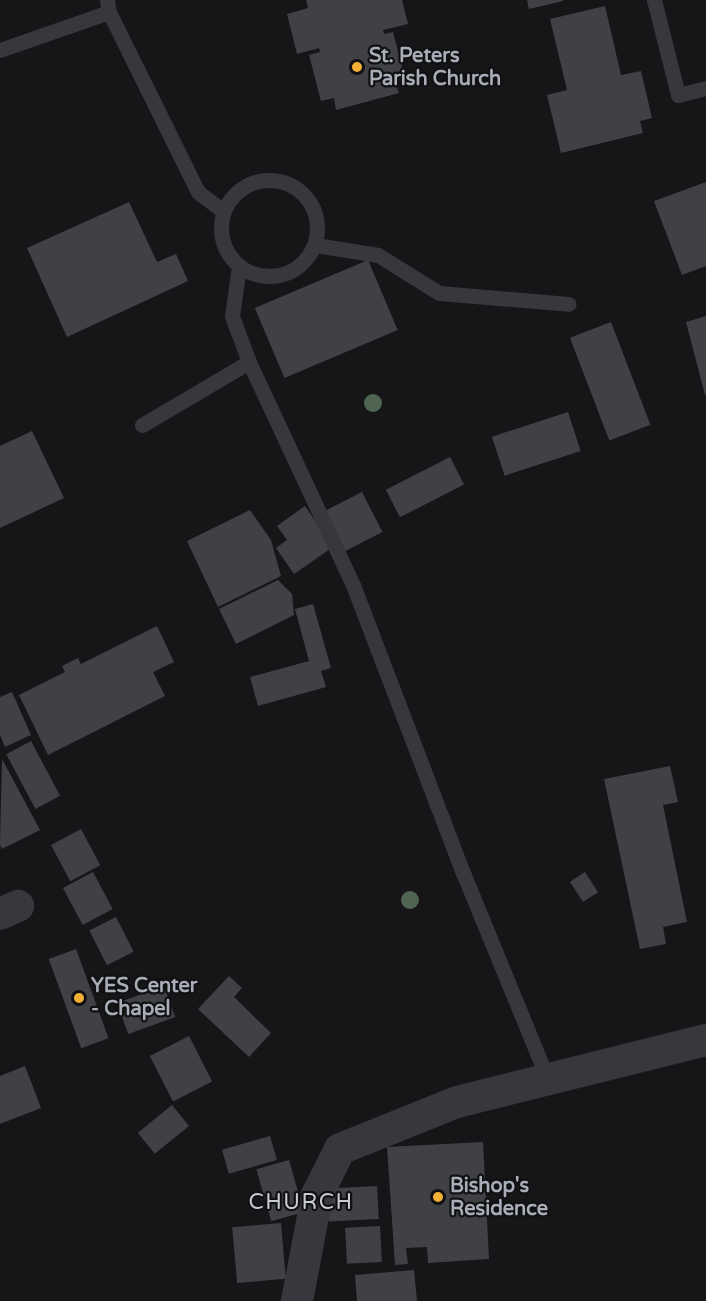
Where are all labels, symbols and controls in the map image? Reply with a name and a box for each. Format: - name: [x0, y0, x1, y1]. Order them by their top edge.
- place label: St. Peters Parish Church: [369, 44, 501, 91]
- marker: St. Peters Parish Church: [350, 60, 364, 74]
- place label: YES Center - Chapel: [91, 975, 197, 1022]
- marker: YES Center - Chapel: [72, 991, 86, 1005]
- place label: Bishop's Residence: [450, 1174, 548, 1221]
- district label: CHURCH: [248, 1190, 354, 1216]
- marker: Bishop's Residence: [431, 1190, 445, 1204]

